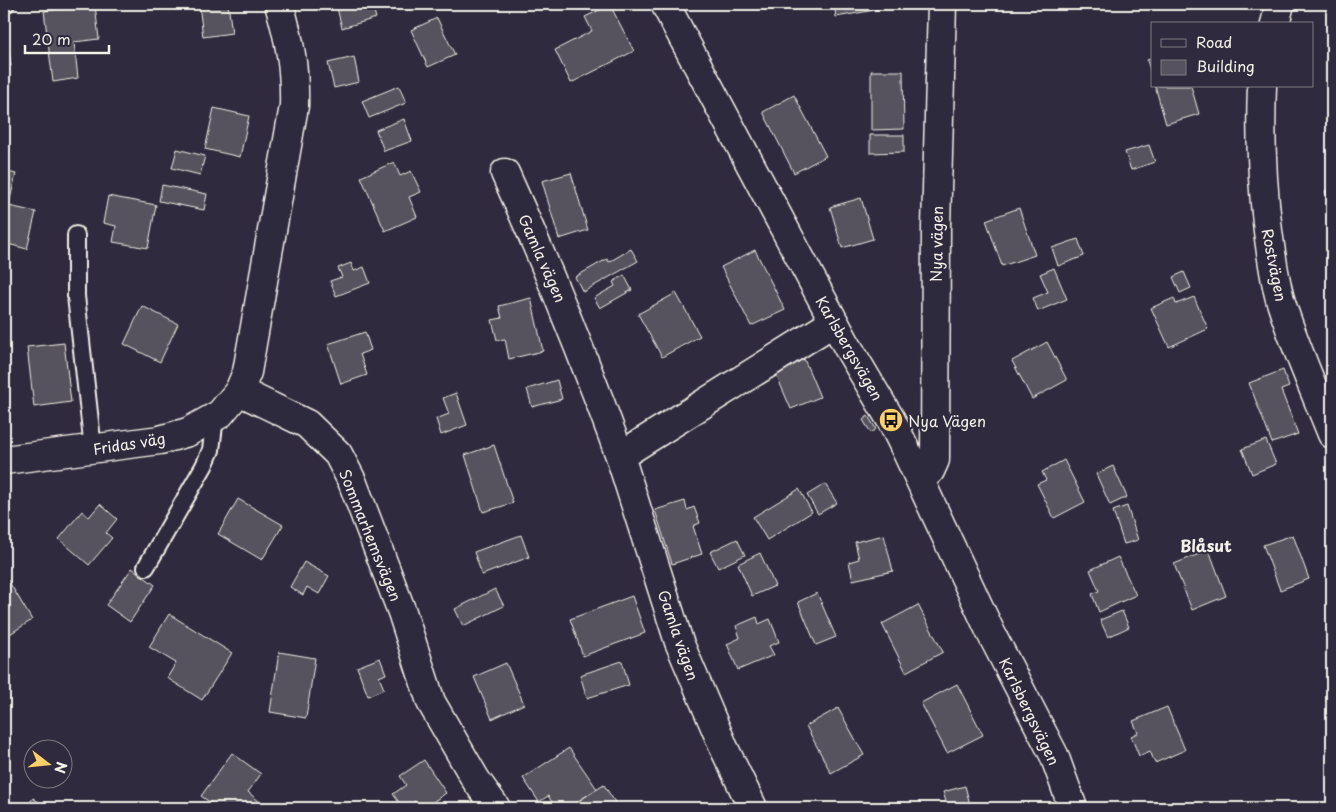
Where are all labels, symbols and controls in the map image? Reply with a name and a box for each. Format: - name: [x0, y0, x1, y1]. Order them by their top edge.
- scale bar: [25, 22, 109, 54]
- legend: [1151, 22, 1314, 88]
- text: 20 m: [32, 27, 71, 50]
- text: Road: [1196, 30, 1232, 53]
- text: Building: [1196, 54, 1255, 77]
- street label: Nya vägen: [924, 206, 948, 282]
- street label: Gamla vägen: [513, 210, 573, 306]
- street label: Rostvägen: [1257, 227, 1293, 303]
- street label: Karlsbergsvägen: [811, 291, 889, 405]
- bus stop icon: Nya Vägen: [878, 407, 904, 433]
- place label: Nya Vägen: [908, 409, 986, 432]
- street label: Fridas väg: [91, 426, 167, 460]
- street label: Sommarhemsvägen: [334, 466, 408, 604]
- district label: Blåsut: [1180, 533, 1232, 557]
- street label: Gamla vägen: [653, 587, 705, 683]
- street label: Karlsbergsvägen: [994, 653, 1066, 769]
- north arrow: [22, 740, 72, 790]
- text: N: [49, 759, 73, 776]

